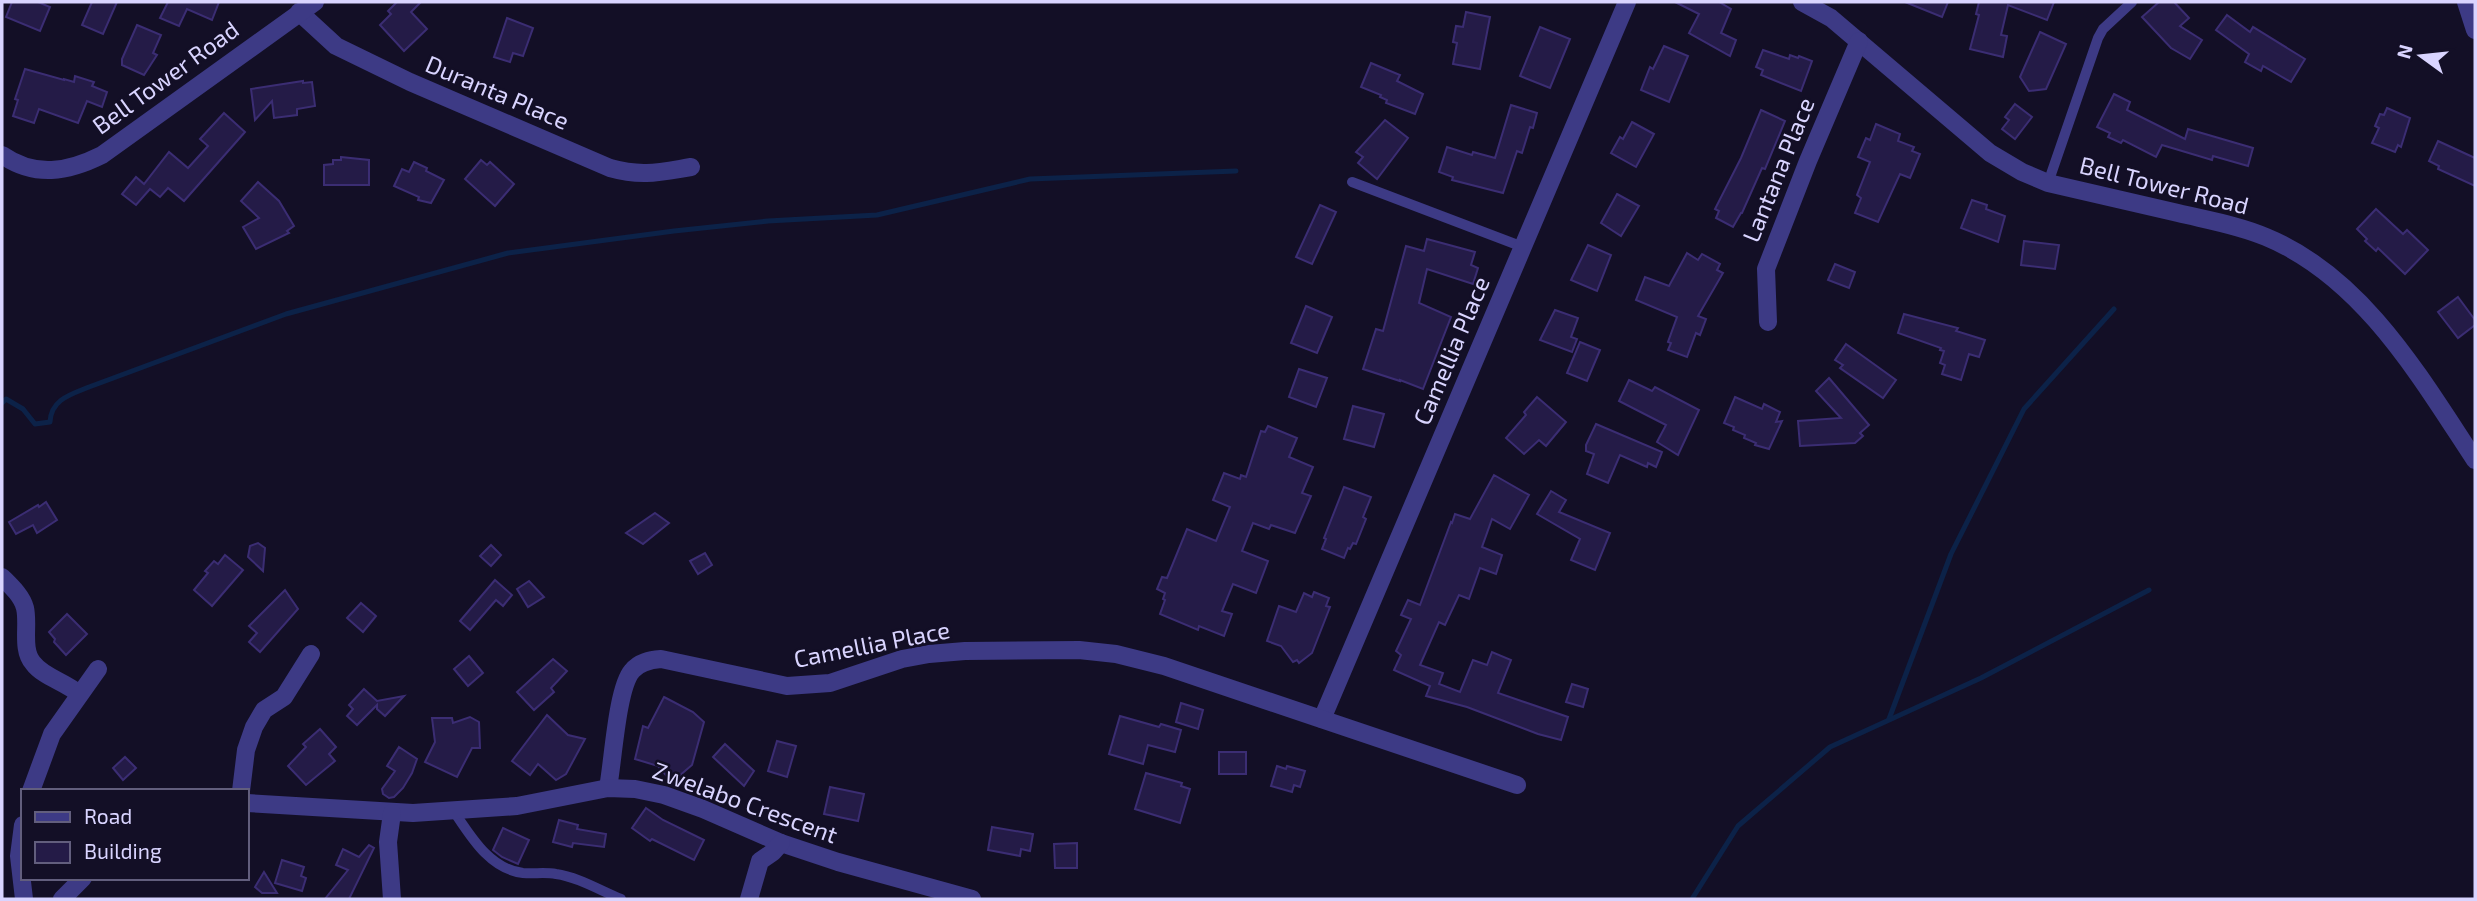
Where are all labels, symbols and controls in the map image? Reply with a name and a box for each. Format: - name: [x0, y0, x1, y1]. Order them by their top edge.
- street label: Bell Tower Road: [86, 14, 244, 139]
- north arrow: [2386, 21, 2456, 91]
- text: N: [2391, 42, 2417, 61]
- street label: Duranta Place: [422, 48, 574, 135]
- street label: Lantana Place: [1735, 93, 1820, 246]
- street label: Bell Tower Road: [2077, 150, 2252, 220]
- street label: Camellia Place: [1406, 272, 1495, 429]
- street label: Camellia Place: [791, 614, 952, 673]
- street label: Zwelabo Crescent: [649, 755, 842, 848]
- legend: [21, 789, 248, 880]
- text: Road: [84, 803, 132, 828]
- text: Building: [84, 838, 162, 863]

